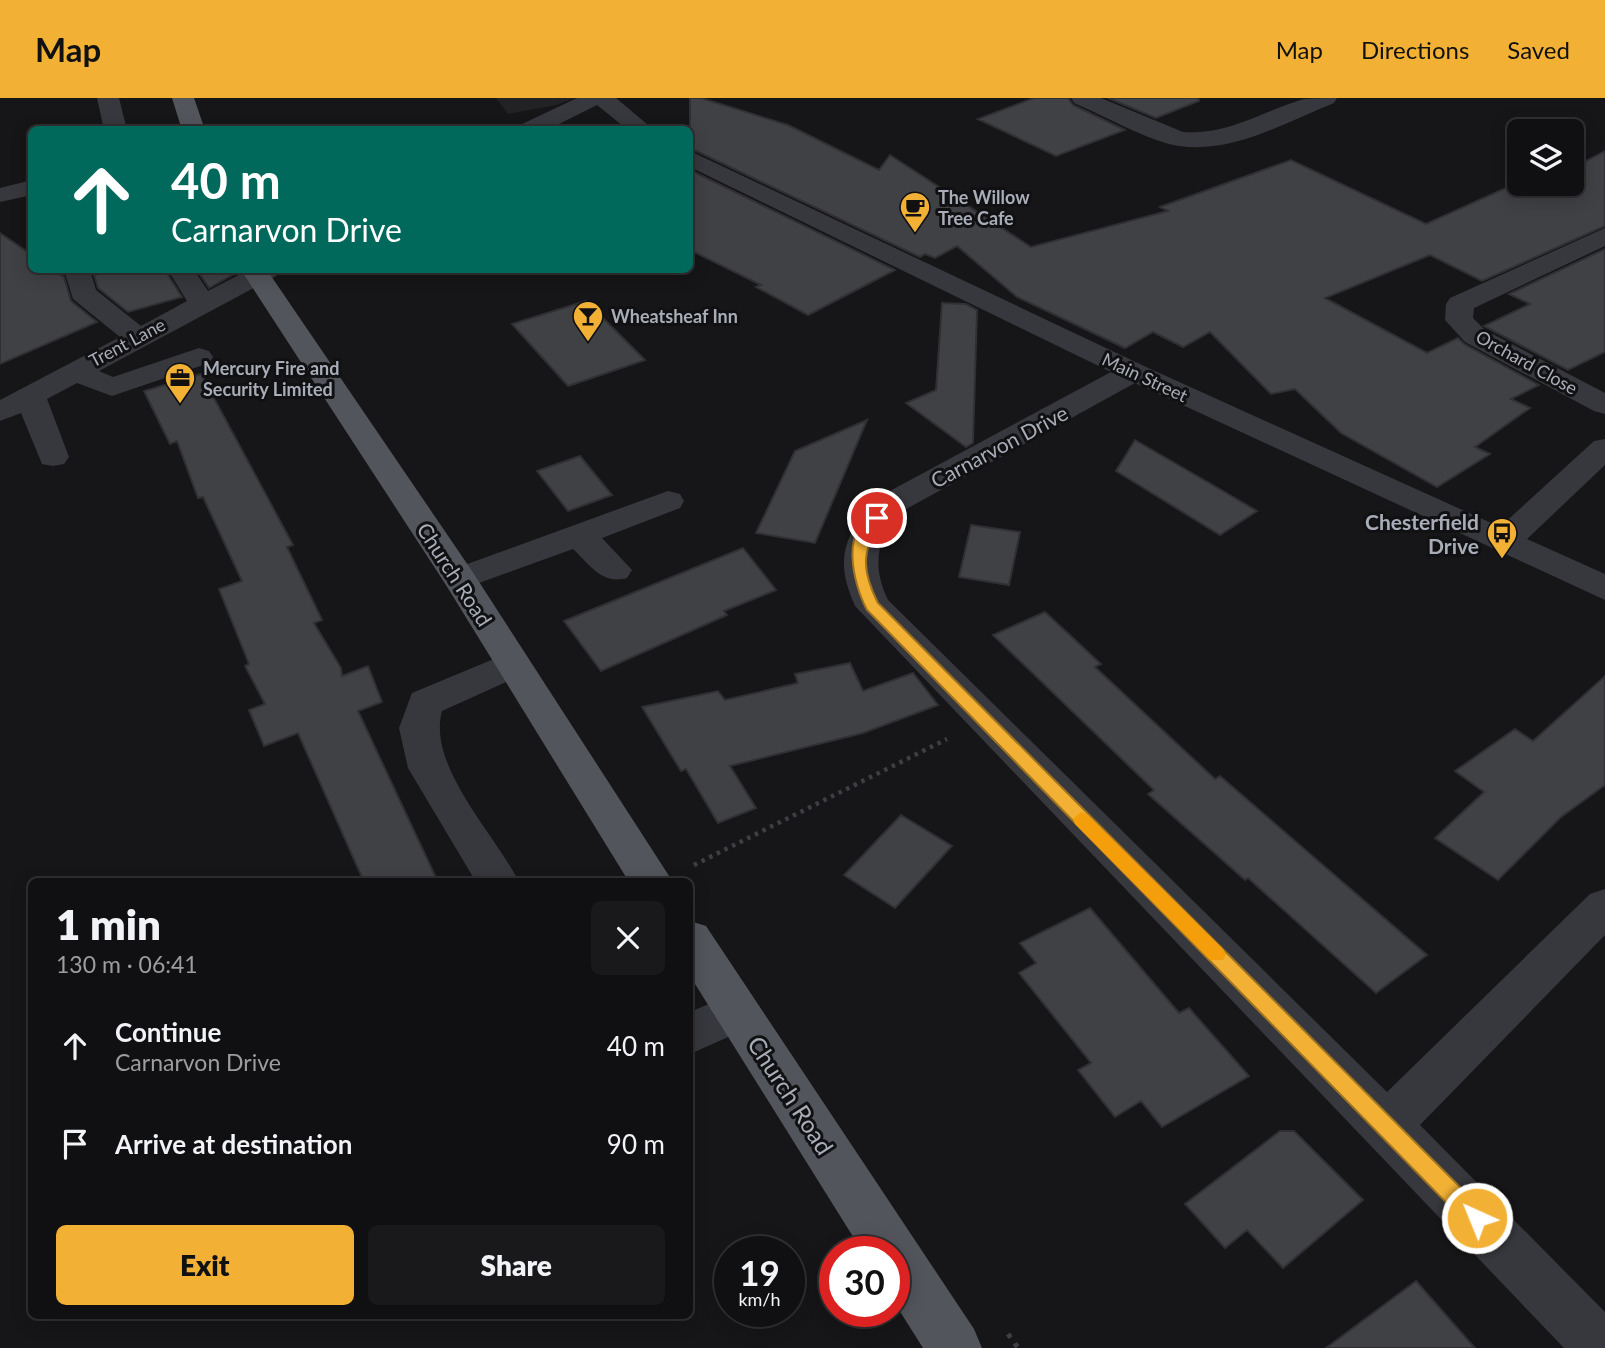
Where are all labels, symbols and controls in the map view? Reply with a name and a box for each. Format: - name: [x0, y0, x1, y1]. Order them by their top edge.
- text: Map: [35, 29, 101, 69]
- text: Map: [1276, 35, 1323, 64]
- text: Directions: [1361, 35, 1469, 64]
- text: Saved: [1507, 35, 1570, 64]
- map controls: [1507, 119, 1584, 196]
- button: layers: [1507, 119, 1584, 196]
- text: 40 m: [171, 151, 281, 209]
- icon: ahead: [56, 154, 147, 245]
- place label: The Willow Tree Cafe: [938, 186, 1030, 229]
- cafe icon: The Willow Tree Cafe: [898, 190, 932, 234]
- text: Carnarvon Drive: [171, 210, 402, 249]
- bar icon: Wheatsheaf Inn: [571, 299, 605, 343]
- place label: Wheatsheaf Inn: [611, 305, 738, 327]
- street label: Trent Lane: [85, 313, 169, 371]
- street label: Orchard Close: [1472, 325, 1582, 399]
- street label: Main Street: [1099, 348, 1192, 407]
- place label: Mercury Fire and Security Limited: [203, 357, 339, 400]
- office icon: Mercury Fire and Security Limited: [163, 361, 197, 405]
- street label: Carnarvon Drive: [926, 399, 1072, 493]
- pin: [847, 488, 907, 548]
- icon: arrive: [858, 499, 896, 537]
- place label: Chesterfield Drive: [1365, 509, 1479, 558]
- bus stop icon: Chesterfield Drive: [1485, 516, 1519, 560]
- street label: Church Road: [412, 518, 498, 630]
- text: 1 min: [56, 899, 161, 949]
- button: close: [591, 901, 665, 975]
- text: 130 m · 06:41: [56, 950, 198, 978]
- text: Continue: [115, 1016, 221, 1048]
- icon: ahead: [56, 1027, 94, 1065]
- text: 40 m: [607, 1030, 665, 1062]
- street label: Church Road: [742, 1030, 840, 1160]
- text: Carnarvon Drive: [115, 1048, 281, 1076]
- icon: arrive: [56, 1125, 94, 1163]
- text: Arrive at destination: [115, 1128, 352, 1160]
- text: 90 m: [607, 1128, 665, 1160]
- position arrow: [1440, 1181, 1514, 1255]
- button: Exit: [56, 1225, 354, 1305]
- button: Share: [368, 1225, 665, 1305]
- speed limit sign: 30: [819, 1236, 910, 1327]
- text: 19: [739, 1251, 780, 1293]
- text: km/h: [738, 1288, 781, 1310]

